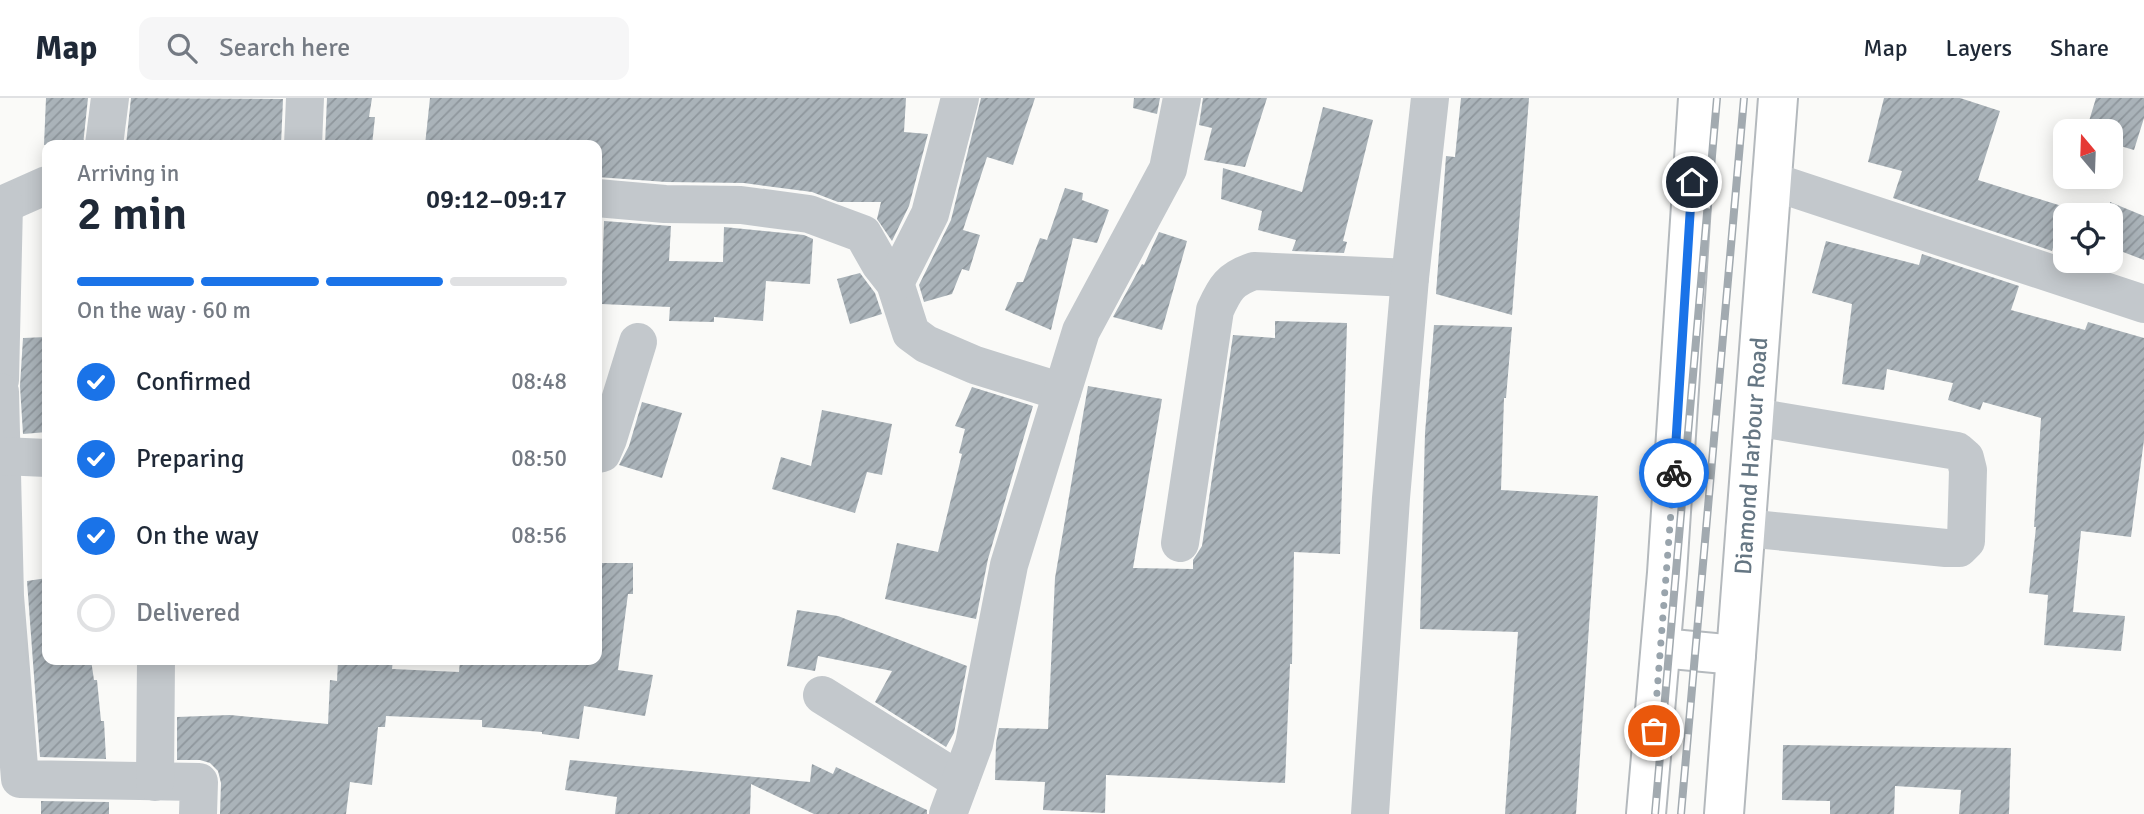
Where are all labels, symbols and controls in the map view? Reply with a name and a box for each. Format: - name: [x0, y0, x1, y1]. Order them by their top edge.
- search box: [139, 17, 629, 80]
- text: Map: [35, 28, 97, 69]
- icon: search: [163, 29, 201, 67]
- text: Search here: [219, 32, 350, 64]
- text: Map: [1863, 33, 1908, 63]
- text: Layers: [1946, 33, 2012, 63]
- text: Share: [2050, 33, 2109, 63]
- north arrow: [2053, 119, 2123, 189]
- map controls: [2053, 119, 2123, 273]
- pin: [1662, 152, 1722, 212]
- text: Arriving in: [77, 159, 179, 188]
- icon: home: [1673, 163, 1711, 201]
- text: 09:12–09:17: [426, 184, 567, 216]
- text: 2 min: [77, 186, 187, 242]
- button: locate: [2053, 203, 2123, 273]
- text: On the way · 60 m: [77, 296, 251, 325]
- street label: Diamond Harbour Road: [1728, 336, 1774, 576]
- icon: check: [77, 363, 115, 401]
- text: Confirmed: [136, 366, 251, 398]
- text: 08:48: [511, 367, 567, 396]
- courier: [1639, 438, 1709, 508]
- icon: check: [77, 440, 115, 478]
- text: Preparing: [136, 443, 244, 475]
- text: 08:50: [511, 444, 567, 473]
- icon: bike: [1655, 454, 1693, 492]
- icon: check: [77, 517, 115, 555]
- text: On the way: [136, 520, 259, 552]
- text: 08:56: [511, 521, 567, 550]
- text: Delivered: [136, 597, 241, 629]
- pin: [1624, 701, 1684, 761]
- icon: bag: [1635, 712, 1673, 750]

